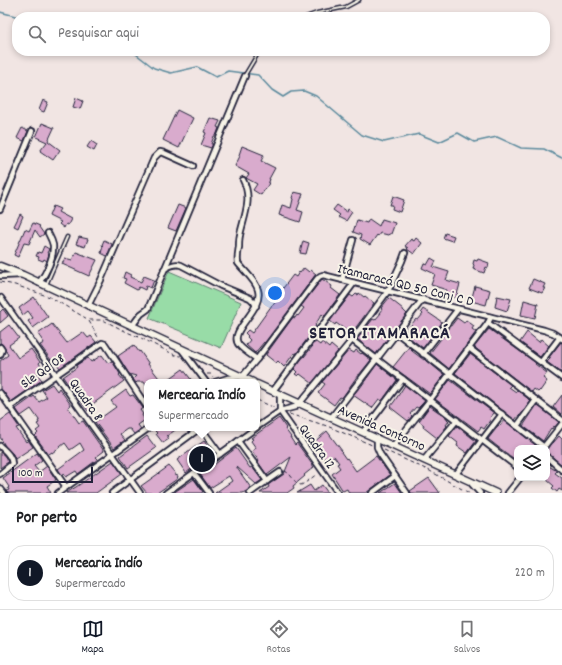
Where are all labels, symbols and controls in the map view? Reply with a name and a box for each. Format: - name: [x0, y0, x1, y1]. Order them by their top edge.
- search box: [12, 12, 550, 56]
- icon: search: [26, 23, 48, 45]
- text: Pesquisar aqui: [58, 23, 139, 45]
- street label: Itamaracá QD 50 Conj C D: [335, 259, 476, 313]
- your location: [265, 283, 285, 303]
- district label: SETOR ITAMARACÁ: [309, 322, 451, 347]
- street label: Sle Qd 08: [17, 349, 70, 394]
- street label: Quadra 8: [63, 375, 108, 426]
- popup: [144, 379, 260, 431]
- text: Mercearia Indío: [158, 385, 246, 407]
- street label: Avenida Contorno: [334, 401, 428, 457]
- text: Supermercado: [158, 407, 229, 426]
- street label: Quadra 12: [293, 420, 340, 474]
- pin: 1: [189, 444, 215, 474]
- map controls: [514, 445, 550, 481]
- button: layers: [514, 445, 550, 481]
- scale bar: [12, 465, 93, 484]
- text: 100 m: [18, 466, 42, 482]
- text: Por perto: [16, 507, 77, 531]
- text: Mercearia Indío: [55, 553, 142, 575]
- text: 1: [29, 564, 31, 583]
- text: 220 m: [515, 564, 545, 583]
- text: Supermercado: [55, 575, 126, 594]
- tab: Mapa: [82, 618, 104, 658]
- tab: Rotas: [267, 618, 291, 658]
- tab: Salvos: [454, 618, 480, 658]

